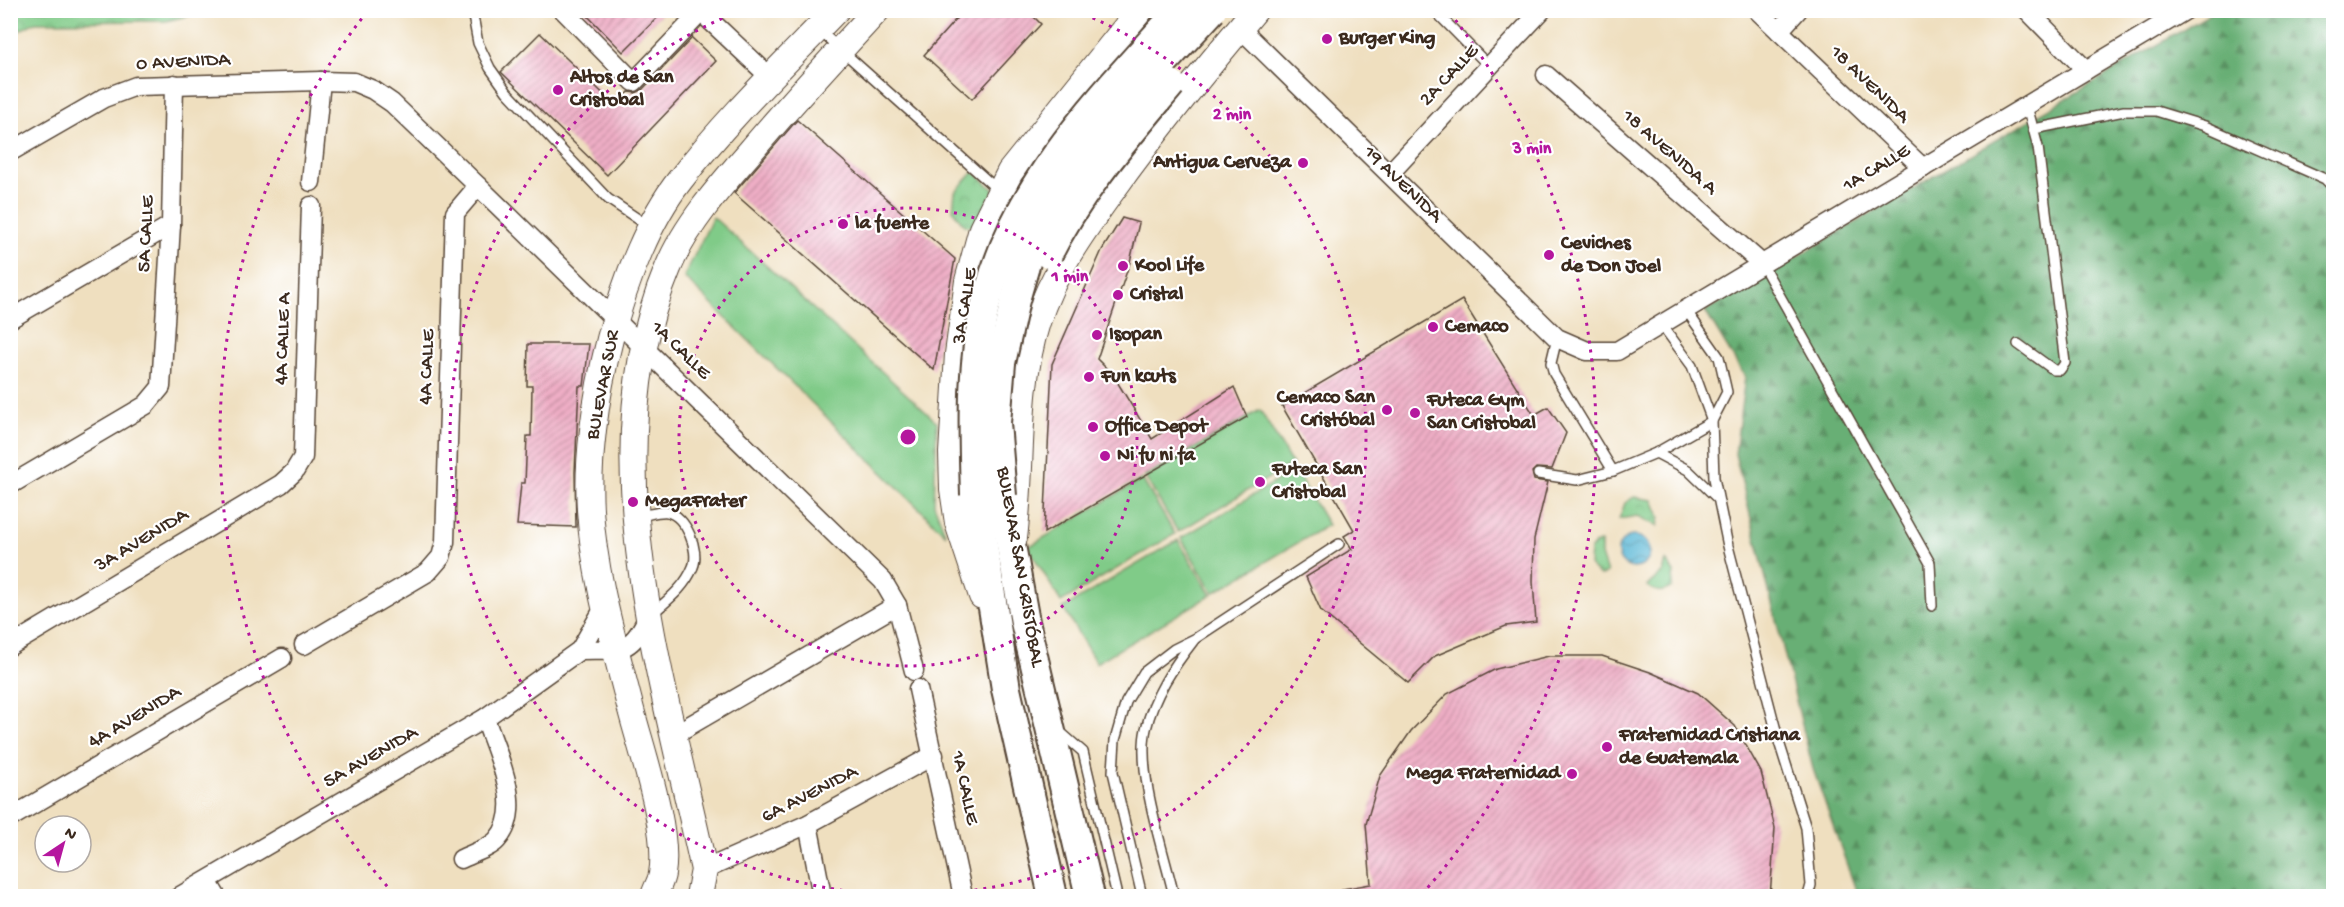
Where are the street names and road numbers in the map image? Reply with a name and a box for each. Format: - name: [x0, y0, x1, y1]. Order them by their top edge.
- street label: 2A CALLE: [1416, 39, 1485, 112]
- street label: 18 AVENIDA: [1824, 41, 1914, 129]
- street label: 0 AVENIDA: [135, 49, 232, 77]
- street label: 18 AVENIDA A: [1616, 105, 1722, 201]
- street label: 1A CALLE: [1838, 139, 1916, 199]
- street label: 19 AVENIDA: [1357, 141, 1447, 229]
- street label: 5A CALLE: [134, 194, 161, 273]
- street label: 3A CALLE: [948, 265, 984, 347]
- street label: 4A CALLE A: [271, 291, 297, 386]
- street label: 1A CALLE: [645, 316, 716, 386]
- street label: 4A CALLE: [415, 327, 441, 405]
- street label: BULEVAR SUR: [582, 327, 626, 443]
- street label: BULEVAR SAN CRISTÓBAL: [990, 464, 1048, 670]
- street label: 3A AVENIDA: [90, 503, 194, 578]
- street label: 4A AVENIDA: [84, 681, 187, 755]
- street label: 5A AVENIDA: [320, 721, 423, 794]
- street label: 1A CALLE: [945, 748, 983, 828]
- street label: 6A AVENIDA: [758, 760, 863, 829]

